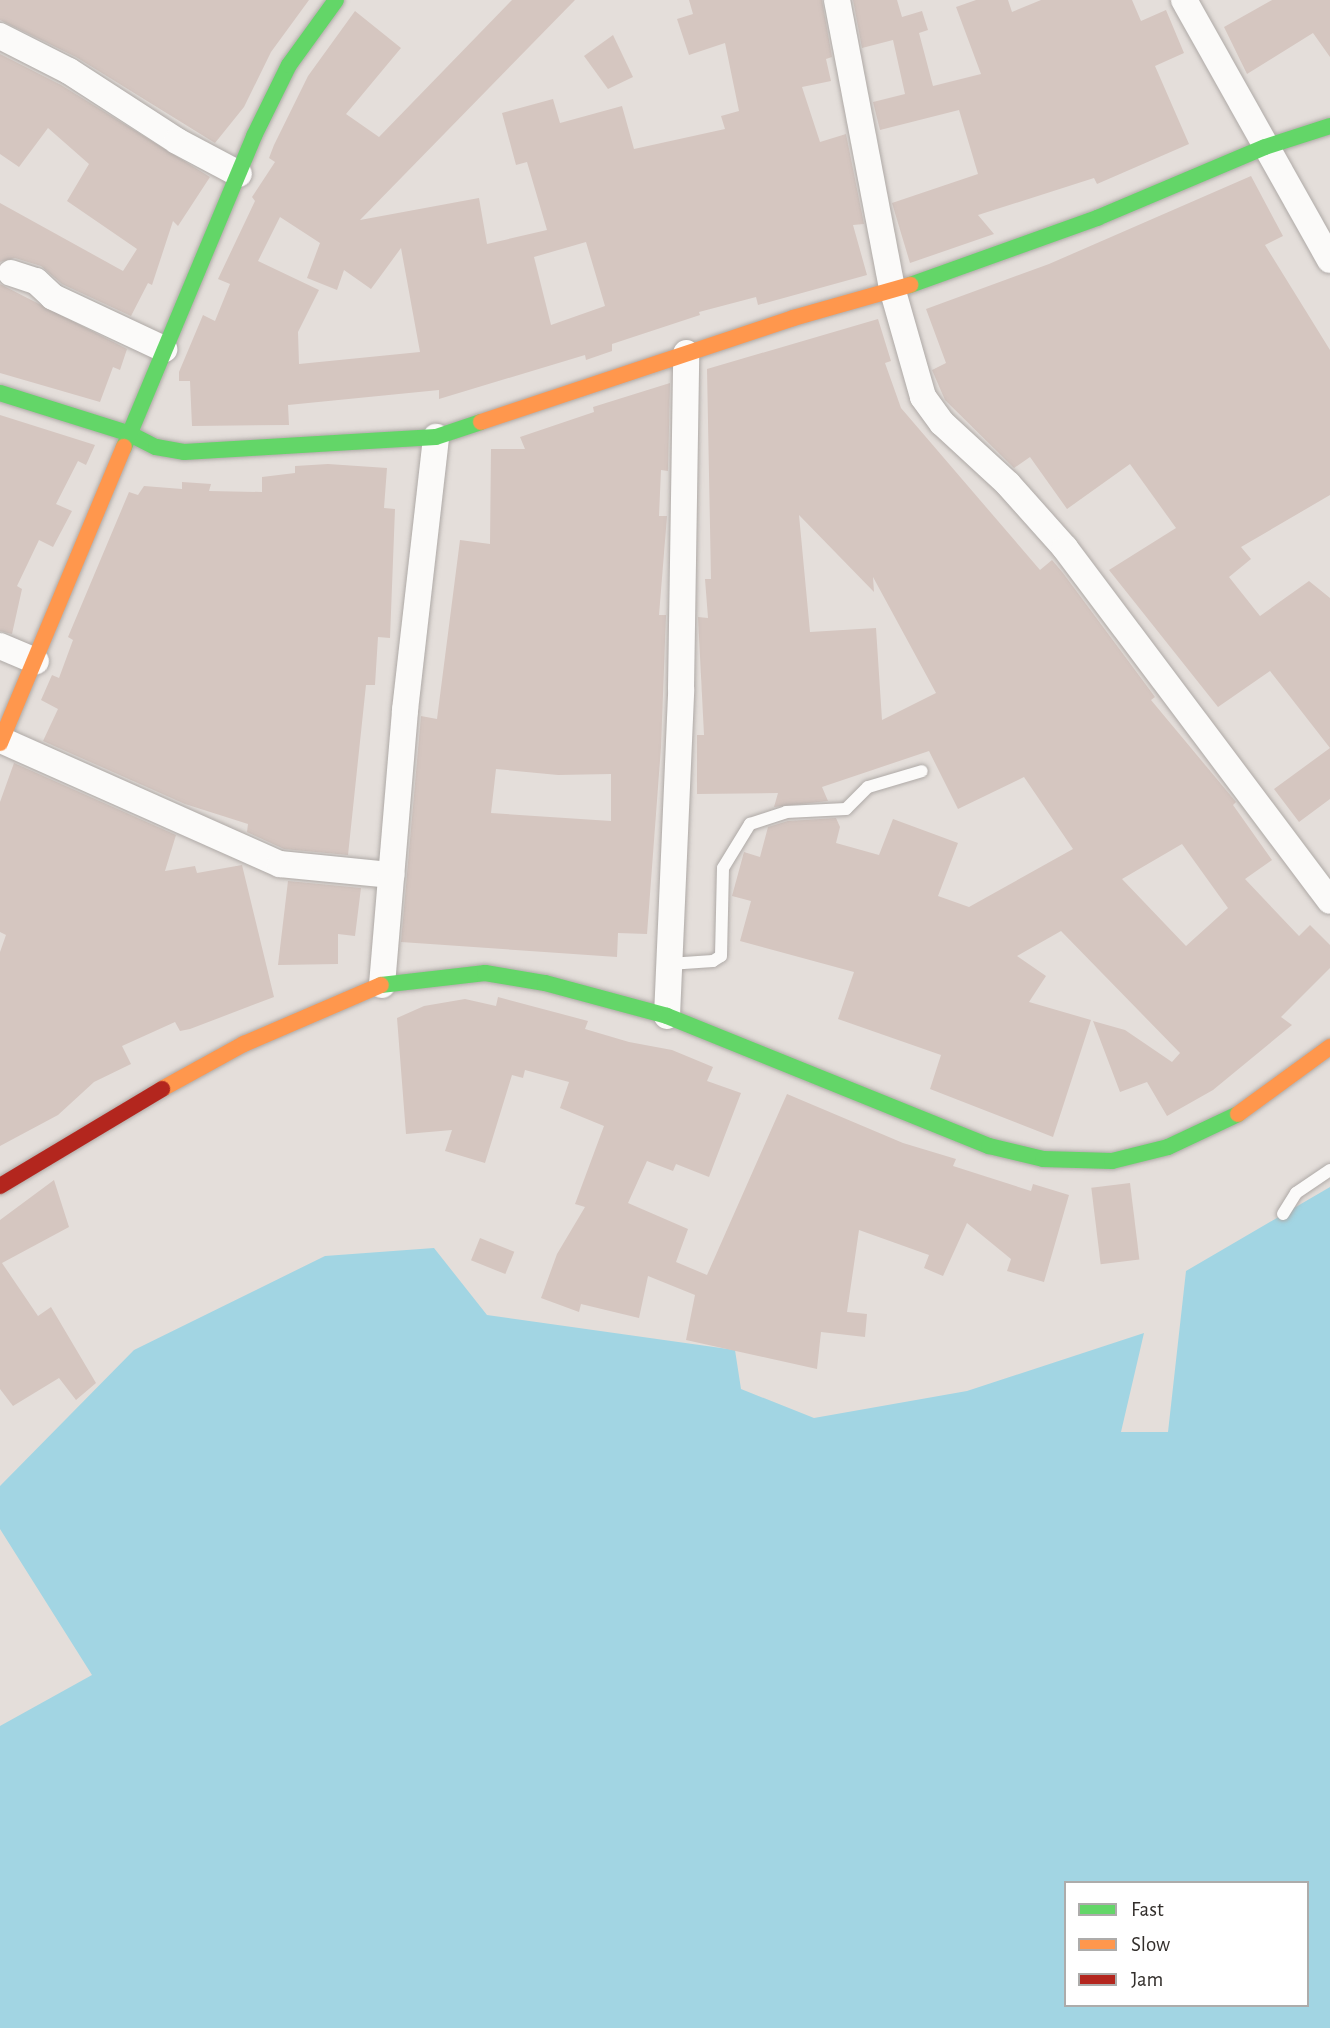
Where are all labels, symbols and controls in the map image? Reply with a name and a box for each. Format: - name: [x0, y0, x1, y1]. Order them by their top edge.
- legend: [1064, 1881, 1309, 2007]
- text: Fast: [1131, 1899, 1164, 1920]
- text: Slow: [1131, 1934, 1170, 1955]
- text: Jam: [1131, 1969, 1163, 1990]

